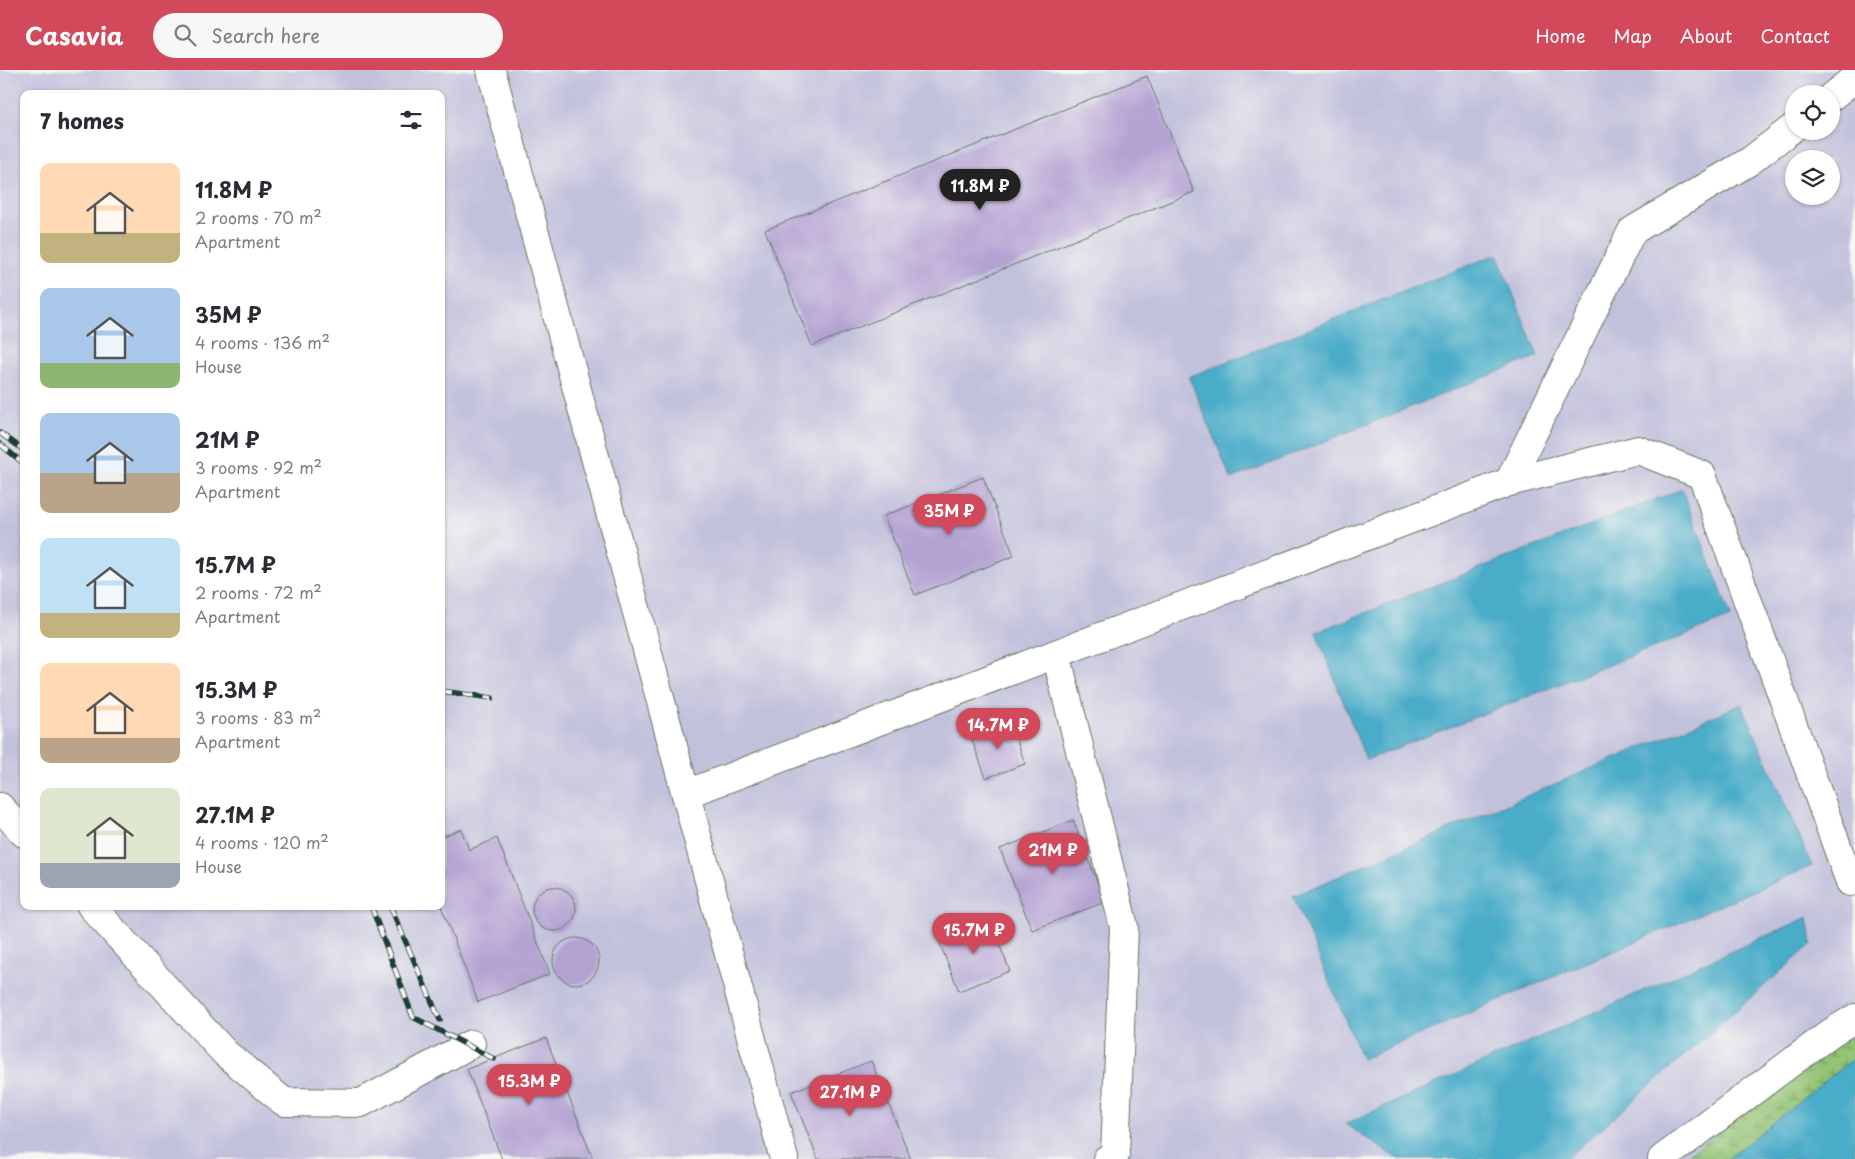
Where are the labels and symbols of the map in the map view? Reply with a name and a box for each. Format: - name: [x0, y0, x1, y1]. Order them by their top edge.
- pin: 11.8M ₽: [934, 168, 1026, 211]
- pin: 35M ₽: [914, 494, 984, 536]
- pin: 14.7M ₽: [952, 708, 1044, 750]
- pin: 21M ₽: [1018, 832, 1088, 875]
- pin: 15.7M ₽: [928, 912, 1020, 955]
- pin: 15.3M ₽: [483, 1064, 575, 1106]
- pin: 27.1M ₽: [804, 1074, 896, 1117]

